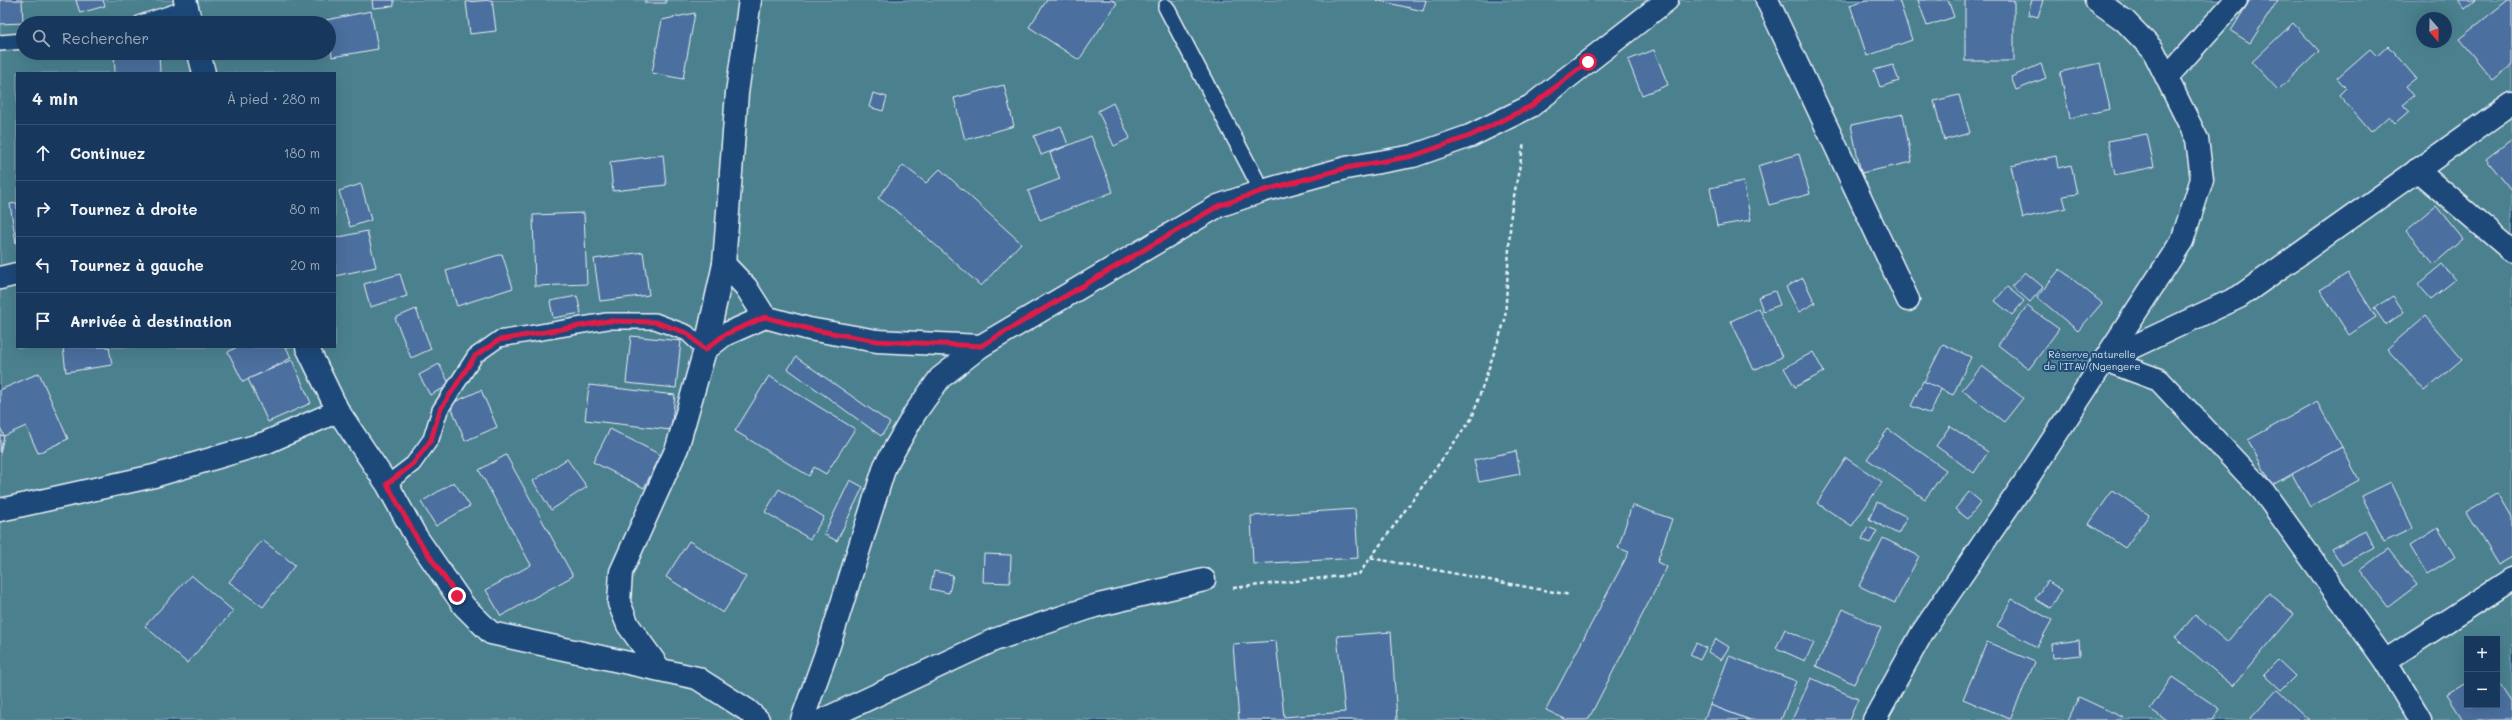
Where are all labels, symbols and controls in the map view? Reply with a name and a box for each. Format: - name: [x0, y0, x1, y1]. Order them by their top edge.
- north arrow: [2416, 12, 2452, 48]
- search box: [16, 16, 336, 60]
- icon: search: [30, 27, 52, 49]
- text: Rechercher: [62, 28, 149, 48]
- route start: [1579, 53, 1597, 71]
- text: 4 min: [32, 87, 78, 109]
- text: À pied · 280 m: [227, 90, 320, 107]
- icon: ahead: [32, 142, 54, 164]
- text: Continuez: [70, 143, 145, 163]
- text: 180 m: [284, 144, 320, 161]
- icon: right: [32, 198, 54, 220]
- text: Tournez à droite: [70, 199, 198, 219]
- text: 80 m: [290, 200, 320, 217]
- icon: left: [32, 254, 54, 276]
- text: Tournez à gauche: [70, 255, 204, 275]
- text: 20 m: [290, 256, 320, 273]
- icon: arrive: [32, 310, 54, 332]
- text: Arrivée à destination: [70, 311, 232, 331]
- park label: Réserve naturelle de l'ITAV (Ngengere: [2044, 347, 2140, 373]
- route end: [448, 587, 466, 605]
- map controls: [2464, 636, 2500, 708]
- button: +: [2464, 636, 2500, 672]
- button: −: [2464, 672, 2500, 708]

